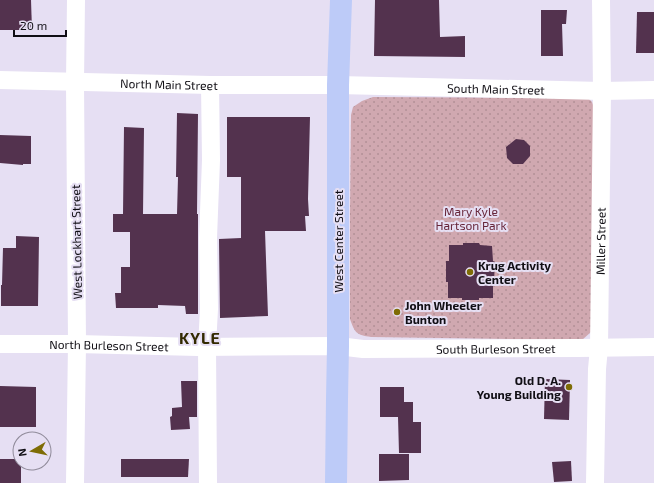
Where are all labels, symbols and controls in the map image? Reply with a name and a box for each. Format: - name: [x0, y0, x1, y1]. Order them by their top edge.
- scale bar: [14, 12, 66, 38]
- text: 20 m: [20, 18, 47, 32]
- street label: North Main Street: [120, 76, 218, 92]
- street label: South Main Street: [447, 80, 545, 97]
- street label: West Lockhart Street: [68, 184, 84, 300]
- street label: West Center Street: [331, 189, 345, 292]
- park label: Mary Kyle Hartson Park: [435, 204, 507, 232]
- street label: Miller Street: [593, 207, 608, 275]
- place label: Krug Activity Center: [478, 258, 551, 286]
- marker: Krug Activity Center: [465, 267, 475, 277]
- place label: John Wheeler Bunton: [405, 298, 482, 326]
- marker: John Wheeler Bunton: [392, 307, 402, 317]
- district label: KYLE: [179, 328, 221, 347]
- street label: North Burleson Street: [49, 337, 169, 353]
- street label: South Burleson Street: [436, 341, 556, 356]
- place label: Old D. A. Young Building: [477, 373, 561, 401]
- marker: Old D. A. Young Building: [564, 382, 574, 392]
- north arrow: [12, 431, 52, 471]
- text: N: [15, 448, 29, 458]

